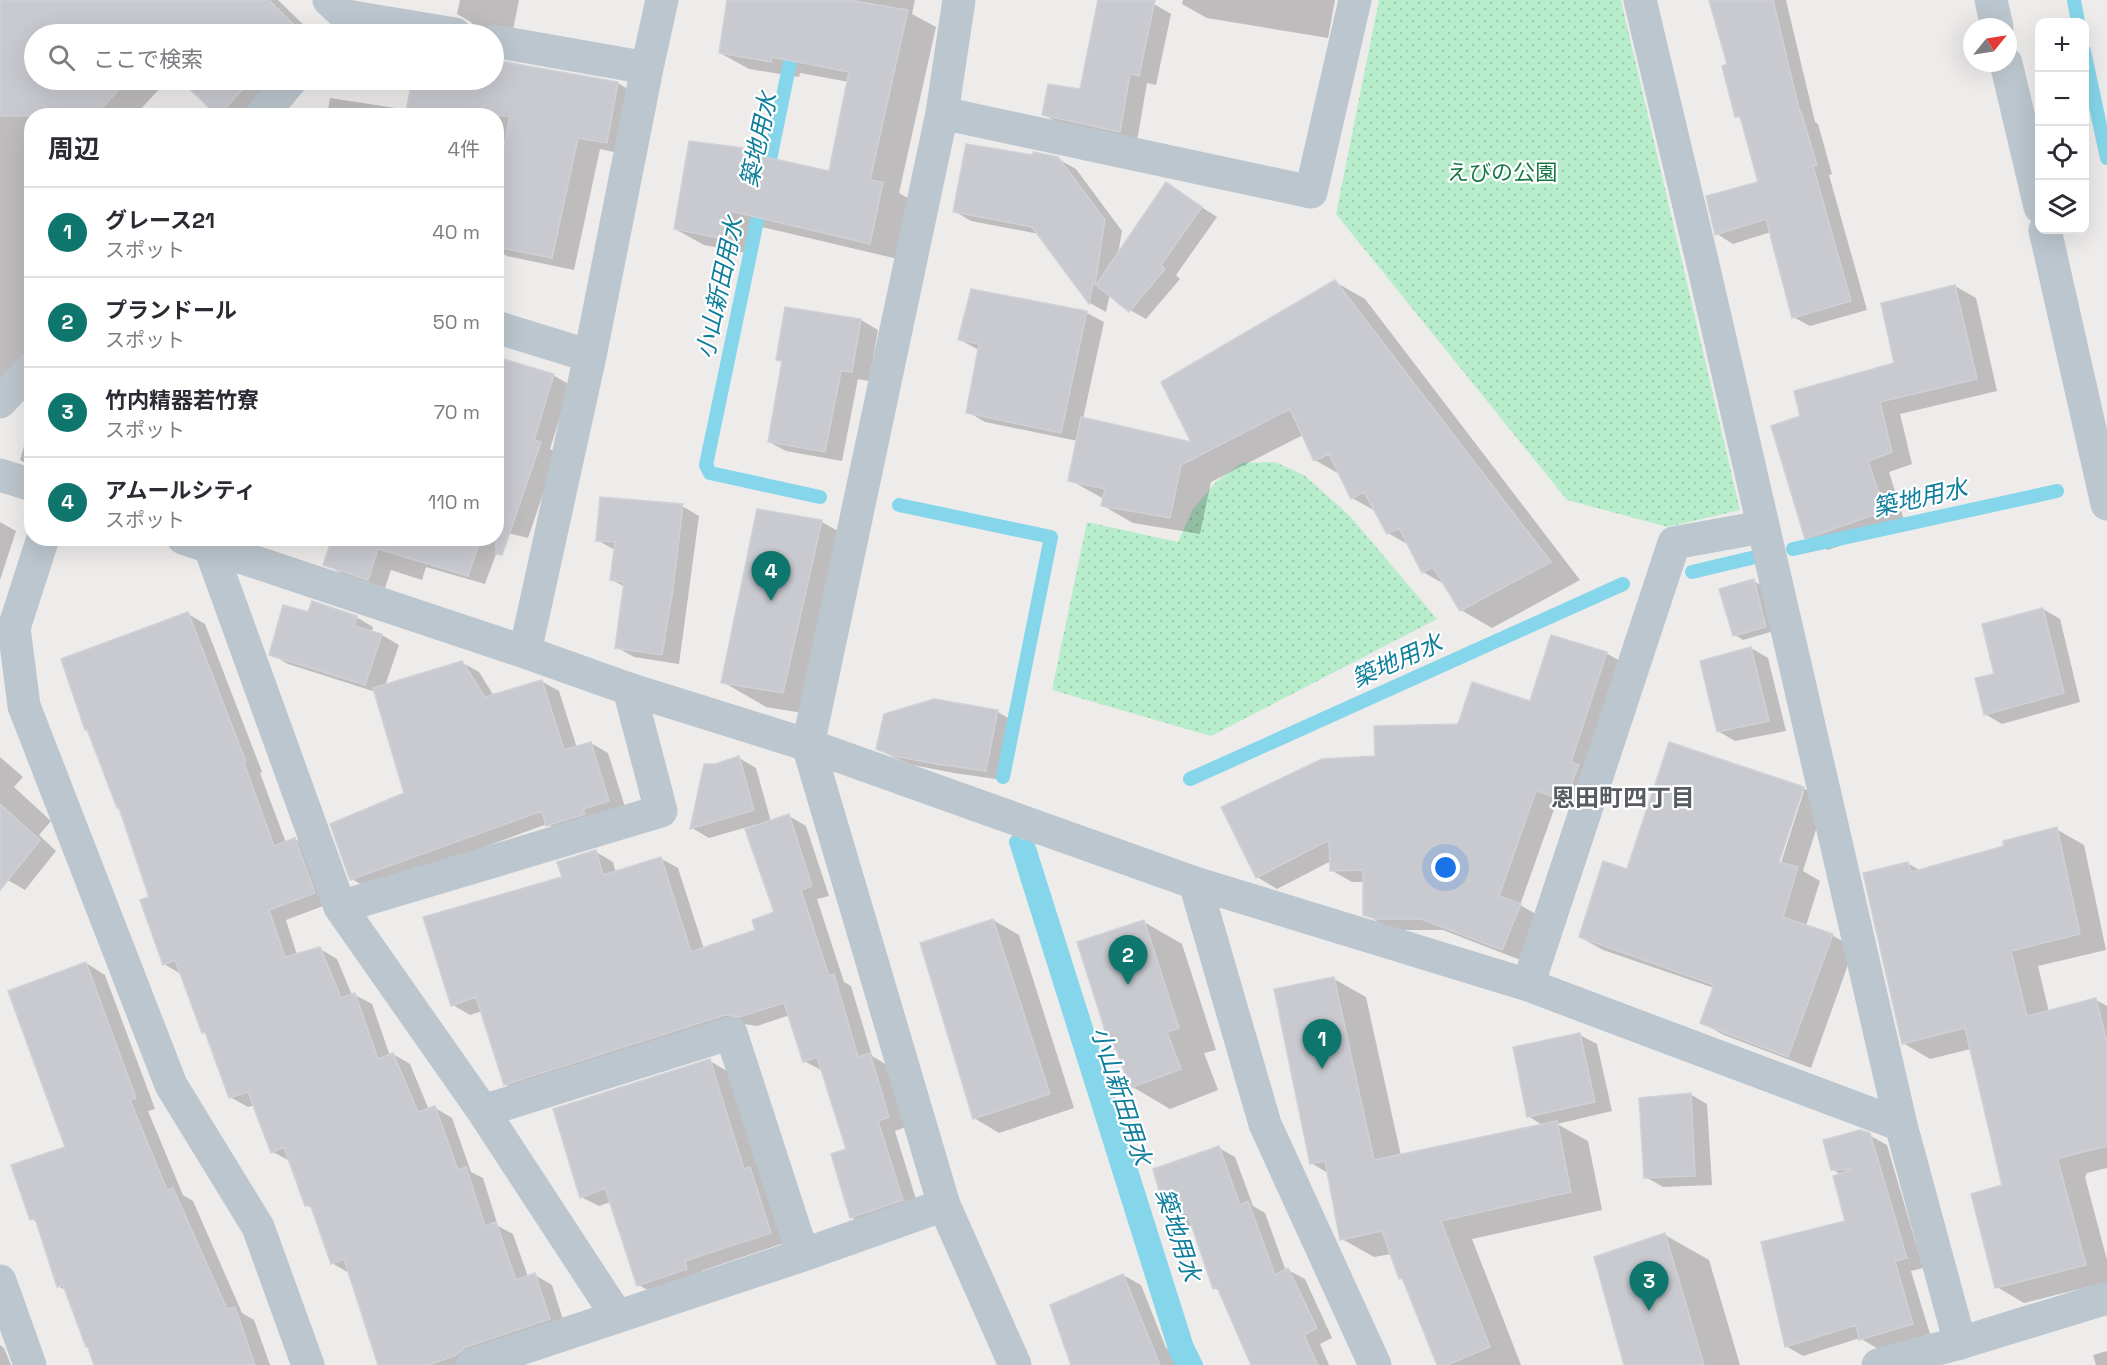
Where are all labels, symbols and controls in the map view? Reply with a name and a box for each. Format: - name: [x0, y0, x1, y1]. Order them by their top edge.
- north arrow: [1963, 18, 2017, 72]
- map controls: [2035, 18, 2089, 234]
- button: +: [2035, 18, 2089, 72]
- search box: [24, 24, 504, 90]
- icon: search: [45, 41, 78, 74]
- text: ここで検索: [93, 45, 203, 73]
- button: −: [2035, 72, 2089, 126]
- water label: 築地用水: [733, 87, 784, 190]
- button: locate: [2035, 126, 2089, 180]
- text: 周辺: [48, 132, 100, 166]
- text: 4件: [448, 136, 480, 162]
- park label: えびの公園: [1447, 158, 1557, 186]
- button: layers: [2035, 180, 2089, 234]
- text: グレース21: [105, 206, 215, 234]
- water label: 小山新田用水: [689, 211, 750, 362]
- text: 1: [63, 219, 72, 245]
- text: 40 m: [432, 219, 480, 245]
- text: スポット: [105, 237, 185, 263]
- text: プランドール: [105, 296, 237, 324]
- text: 2: [62, 309, 73, 335]
- text: 50 m: [433, 309, 480, 335]
- text: スポット: [105, 327, 185, 353]
- text: 竹内精器若竹寮: [105, 386, 259, 414]
- text: 3: [61, 399, 74, 425]
- text: 70 m: [434, 399, 480, 425]
- text: スポット: [105, 417, 185, 443]
- water label: 築地用水: [1870, 471, 1973, 523]
- text: アムールシティ: [105, 476, 256, 504]
- text: 4: [61, 489, 74, 515]
- text: 110 m: [428, 489, 480, 515]
- text: スポット: [105, 507, 185, 533]
- pin: 4: [752, 552, 790, 601]
- water label: 築地用水: [1347, 626, 1450, 694]
- district label: 恩田町四丁目: [1551, 782, 1695, 813]
- your location: [1431, 853, 1460, 882]
- pin: 2: [1108, 936, 1148, 985]
- pin: 1: [1302, 1020, 1342, 1069]
- water label: 小山新田用水: [1084, 1023, 1159, 1172]
- water label: 築地用水: [1149, 1184, 1209, 1288]
- pin: 3: [1630, 1262, 1668, 1311]

